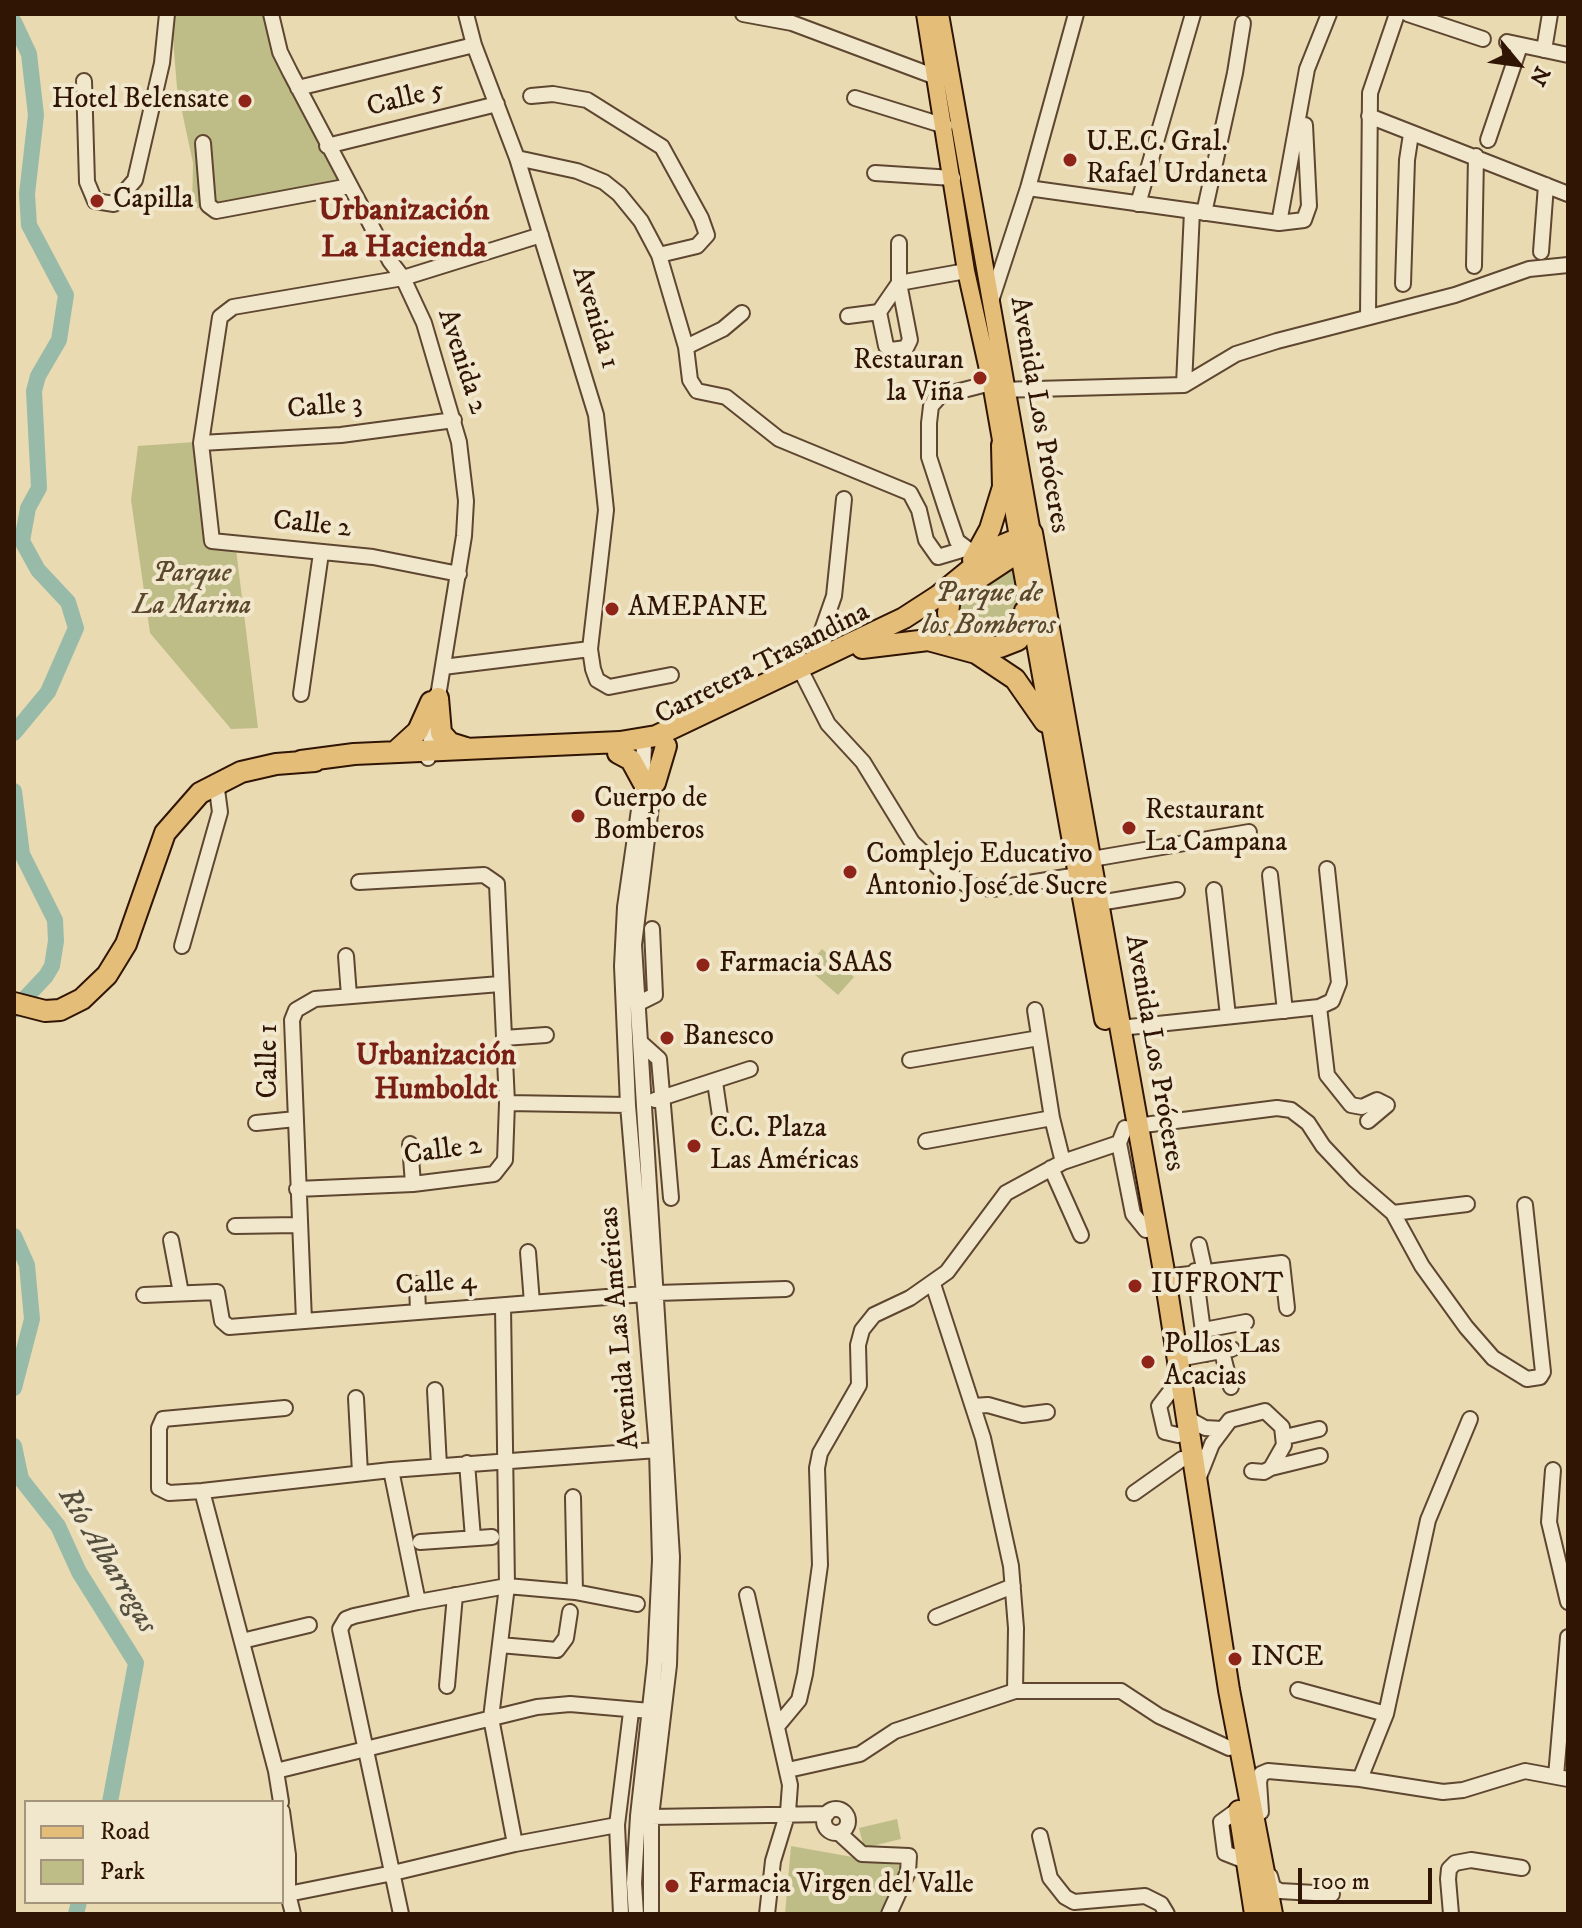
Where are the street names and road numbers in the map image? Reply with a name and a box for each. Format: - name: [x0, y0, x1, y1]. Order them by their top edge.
- street label: Calle 5: [364, 74, 448, 126]
- street label: Avenida 1: [563, 263, 625, 373]
- street label: Avenida Los Próceres: [1001, 294, 1075, 536]
- street label: Avenida 2: [428, 305, 494, 419]
- street label: Calle 3: [286, 388, 364, 428]
- street label: Calle 2: [271, 505, 353, 547]
- street label: Carretera Trasandina: [650, 596, 876, 734]
- street label: Avenida Los Próceres: [1116, 932, 1190, 1174]
- street label: Calle 1: [253, 1023, 287, 1099]
- street label: Calle 2: [402, 1130, 484, 1174]
- street label: Avenida Las Américas: [594, 1205, 648, 1451]
- street label: Calle 4: [394, 1265, 478, 1305]

